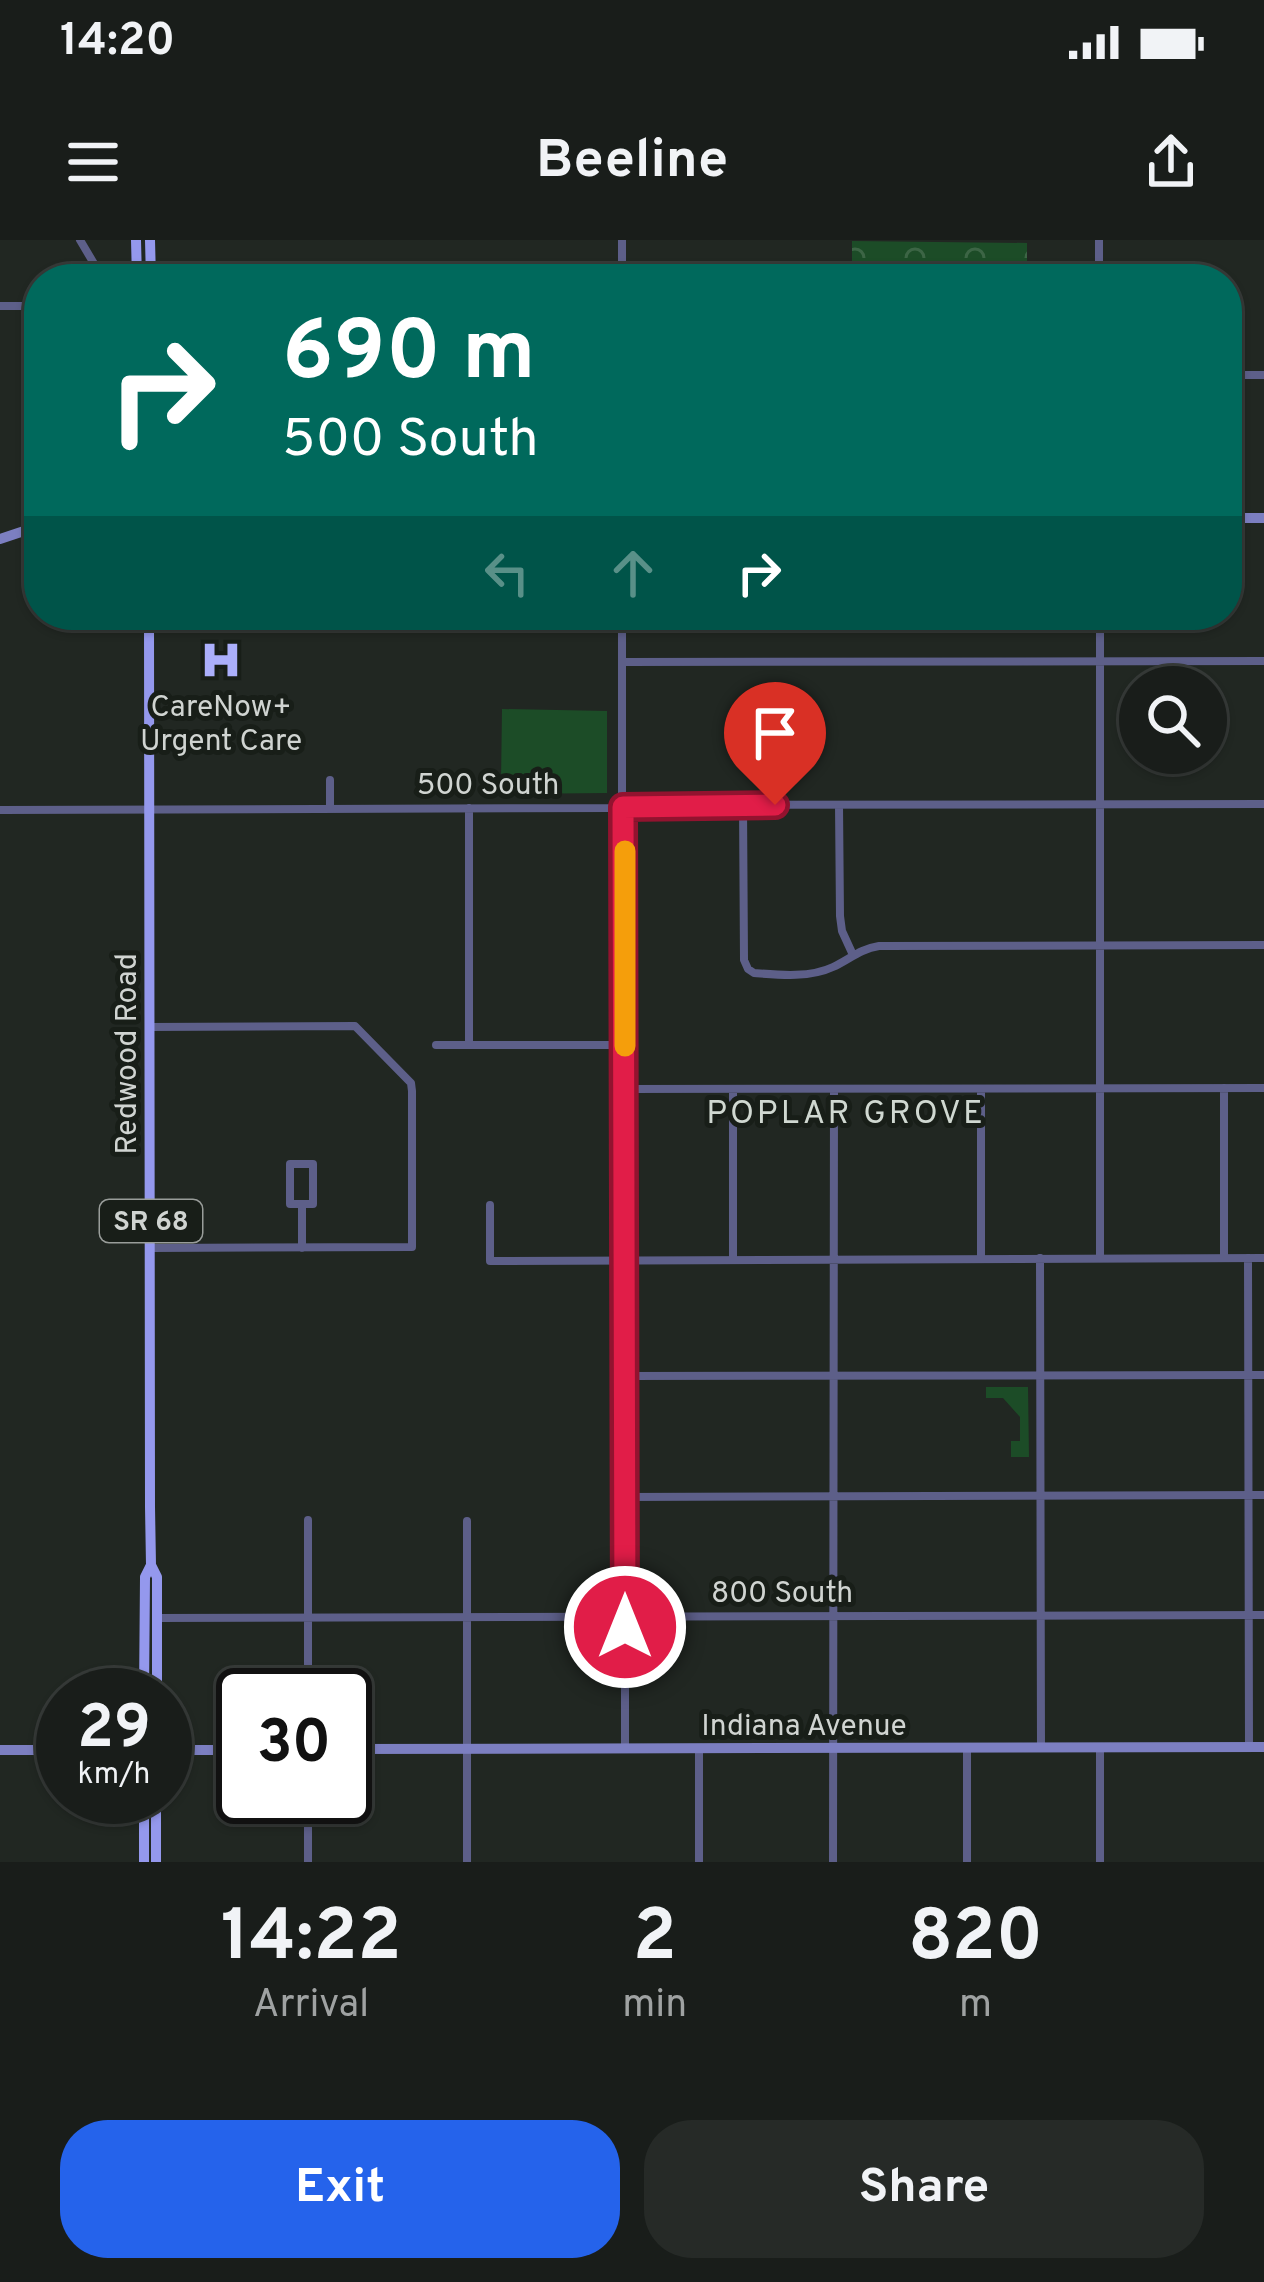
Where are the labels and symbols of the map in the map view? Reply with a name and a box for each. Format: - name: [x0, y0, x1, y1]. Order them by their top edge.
- hospital icon: CareNow+ Urgent Care: [198, 637, 244, 683]
- pin: [724, 682, 826, 805]
- place label: CareNow+ Urgent Care: [140, 690, 302, 761]
- street label: 500 South: [417, 768, 559, 805]
- street label: Redwood Road: [110, 953, 147, 1155]
- district label: POPLAR GROVE: [706, 1094, 986, 1136]
- road number: SR 68: [100, 1200, 202, 1242]
- position arrow: [562, 1564, 688, 1690]
- street label: 800 South: [711, 1576, 853, 1613]
- speed limit sign: 30: [216, 1668, 372, 1824]
- street label: Indiana Avenue: [701, 1709, 907, 1746]

